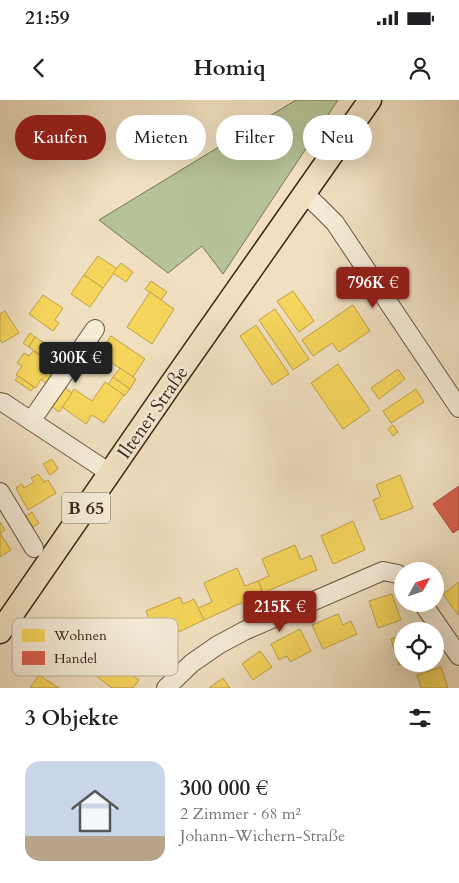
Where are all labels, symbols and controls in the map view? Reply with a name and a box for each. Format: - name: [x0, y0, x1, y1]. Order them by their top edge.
- text: 21:59: [25, 5, 69, 31]
- text: Homiq: [193, 53, 266, 83]
- icon: back: [25, 54, 53, 82]
- icon: person: [406, 54, 434, 82]
- chip: Kaufen: [15, 115, 106, 160]
- chip: Mieten: [116, 115, 206, 160]
- chip: Filter: [216, 115, 293, 160]
- chip: Neu: [303, 115, 372, 160]
- pin: 796K €: [332, 266, 414, 309]
- text: 796K €: [347, 272, 399, 294]
- pin: 300K €: [35, 342, 117, 384]
- text: 300K €: [50, 347, 102, 369]
- street label: Iltener Straße: [111, 361, 194, 464]
- road number: B 65: [62, 492, 110, 523]
- north arrow: [394, 562, 444, 612]
- map controls: [394, 562, 444, 672]
- pin: 215K €: [239, 590, 321, 633]
- text: 215K €: [254, 596, 306, 618]
- legend: [12, 618, 178, 676]
- button: locate: [394, 622, 444, 672]
- text: Wohnen: [53, 626, 107, 645]
- text: Handel: [54, 649, 98, 668]
- text: 3 Objekte: [25, 704, 119, 733]
- icon: filters: [406, 704, 434, 732]
- text: 300 000 €: [180, 774, 268, 803]
- icon: home: [65, 781, 125, 841]
- text: 2 Zimmer · 68 m²: [180, 803, 301, 825]
- text: Johann-Wichern-Straße: [180, 825, 345, 847]

